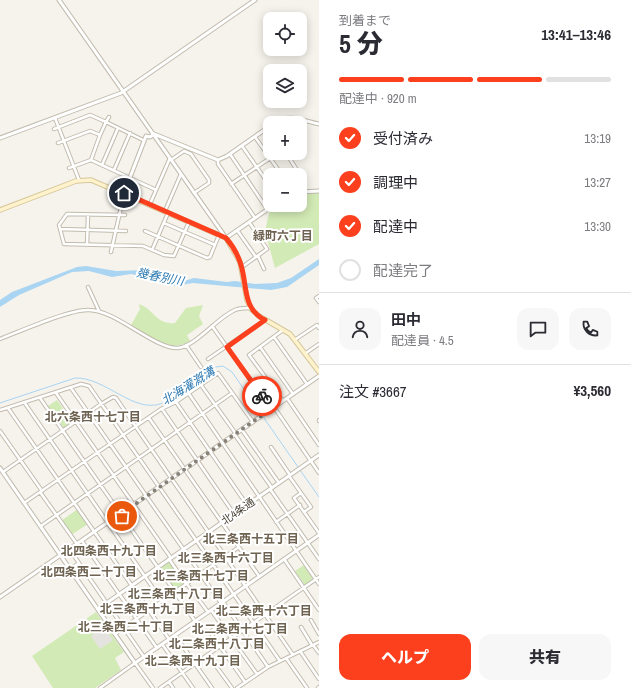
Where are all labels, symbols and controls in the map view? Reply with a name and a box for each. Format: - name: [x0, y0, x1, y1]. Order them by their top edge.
- map controls: [263, 12, 307, 212]
- button: locate: [263, 12, 307, 56]
- text: 到着まで: [339, 12, 391, 29]
- text: 13:41–13:46: [541, 24, 611, 45]
- text: 5 分: [339, 26, 383, 61]
- button: layers: [263, 64, 307, 108]
- text: 配達中 · 920 m: [339, 90, 417, 107]
- button: +: [263, 116, 307, 160]
- icon: check: [339, 127, 361, 149]
- text: 受付済み: [373, 128, 433, 149]
- text: 13:19: [584, 130, 611, 147]
- button: −: [263, 168, 307, 212]
- icon: check: [339, 171, 361, 193]
- text: 調理中: [373, 172, 418, 193]
- text: 13:27: [584, 174, 611, 191]
- pin: [107, 176, 141, 210]
- icon: home: [113, 182, 135, 204]
- icon: check: [339, 215, 361, 237]
- text: 配達中: [373, 216, 418, 237]
- text: 13:30: [584, 218, 611, 235]
- district label: 緑町六丁目: [253, 228, 313, 244]
- text: 配達完了: [373, 260, 433, 281]
- water label: 幾春別川: [135, 265, 187, 290]
- button: person: [339, 308, 381, 350]
- button: chat: [517, 308, 559, 350]
- button: phone: [569, 308, 611, 350]
- text: 田中: [391, 309, 421, 330]
- text: 配達員 · 4.5: [391, 332, 454, 349]
- water label: 北海灌漑溝: [158, 362, 219, 409]
- courier: [242, 376, 282, 416]
- text: ¥3,560: [573, 380, 611, 401]
- text: 注文 #3667: [339, 381, 407, 402]
- icon: bike: [251, 385, 273, 407]
- district label: 北六条西十七丁目: [45, 409, 141, 425]
- street label: 北4条通: [218, 494, 258, 528]
- pin: [105, 499, 139, 533]
- icon: bag: [111, 505, 133, 527]
- district label: 北三条西十五丁目: [203, 531, 299, 547]
- district label: 北四条西十九丁目: [61, 543, 157, 559]
- district label: 北三条西十六丁目: [178, 550, 274, 566]
- district label: 北四条西二十丁目: [41, 564, 137, 580]
- district label: 北三条西十七丁目: [153, 568, 249, 584]
- district label: 北三条西十八丁目: [128, 586, 224, 602]
- district label: 北三条西十九丁目: [100, 601, 196, 617]
- district label: 北二条西十六丁目: [216, 603, 312, 619]
- district label: 北三条西二十丁目: [78, 619, 174, 635]
- district label: 北二条西十七丁目: [192, 621, 288, 637]
- button: ヘルプ: [339, 634, 471, 680]
- button: 共有: [479, 634, 611, 680]
- district label: 北二条西十八丁目: [169, 636, 265, 652]
- district label: 北二条西十九丁目: [145, 653, 241, 669]

